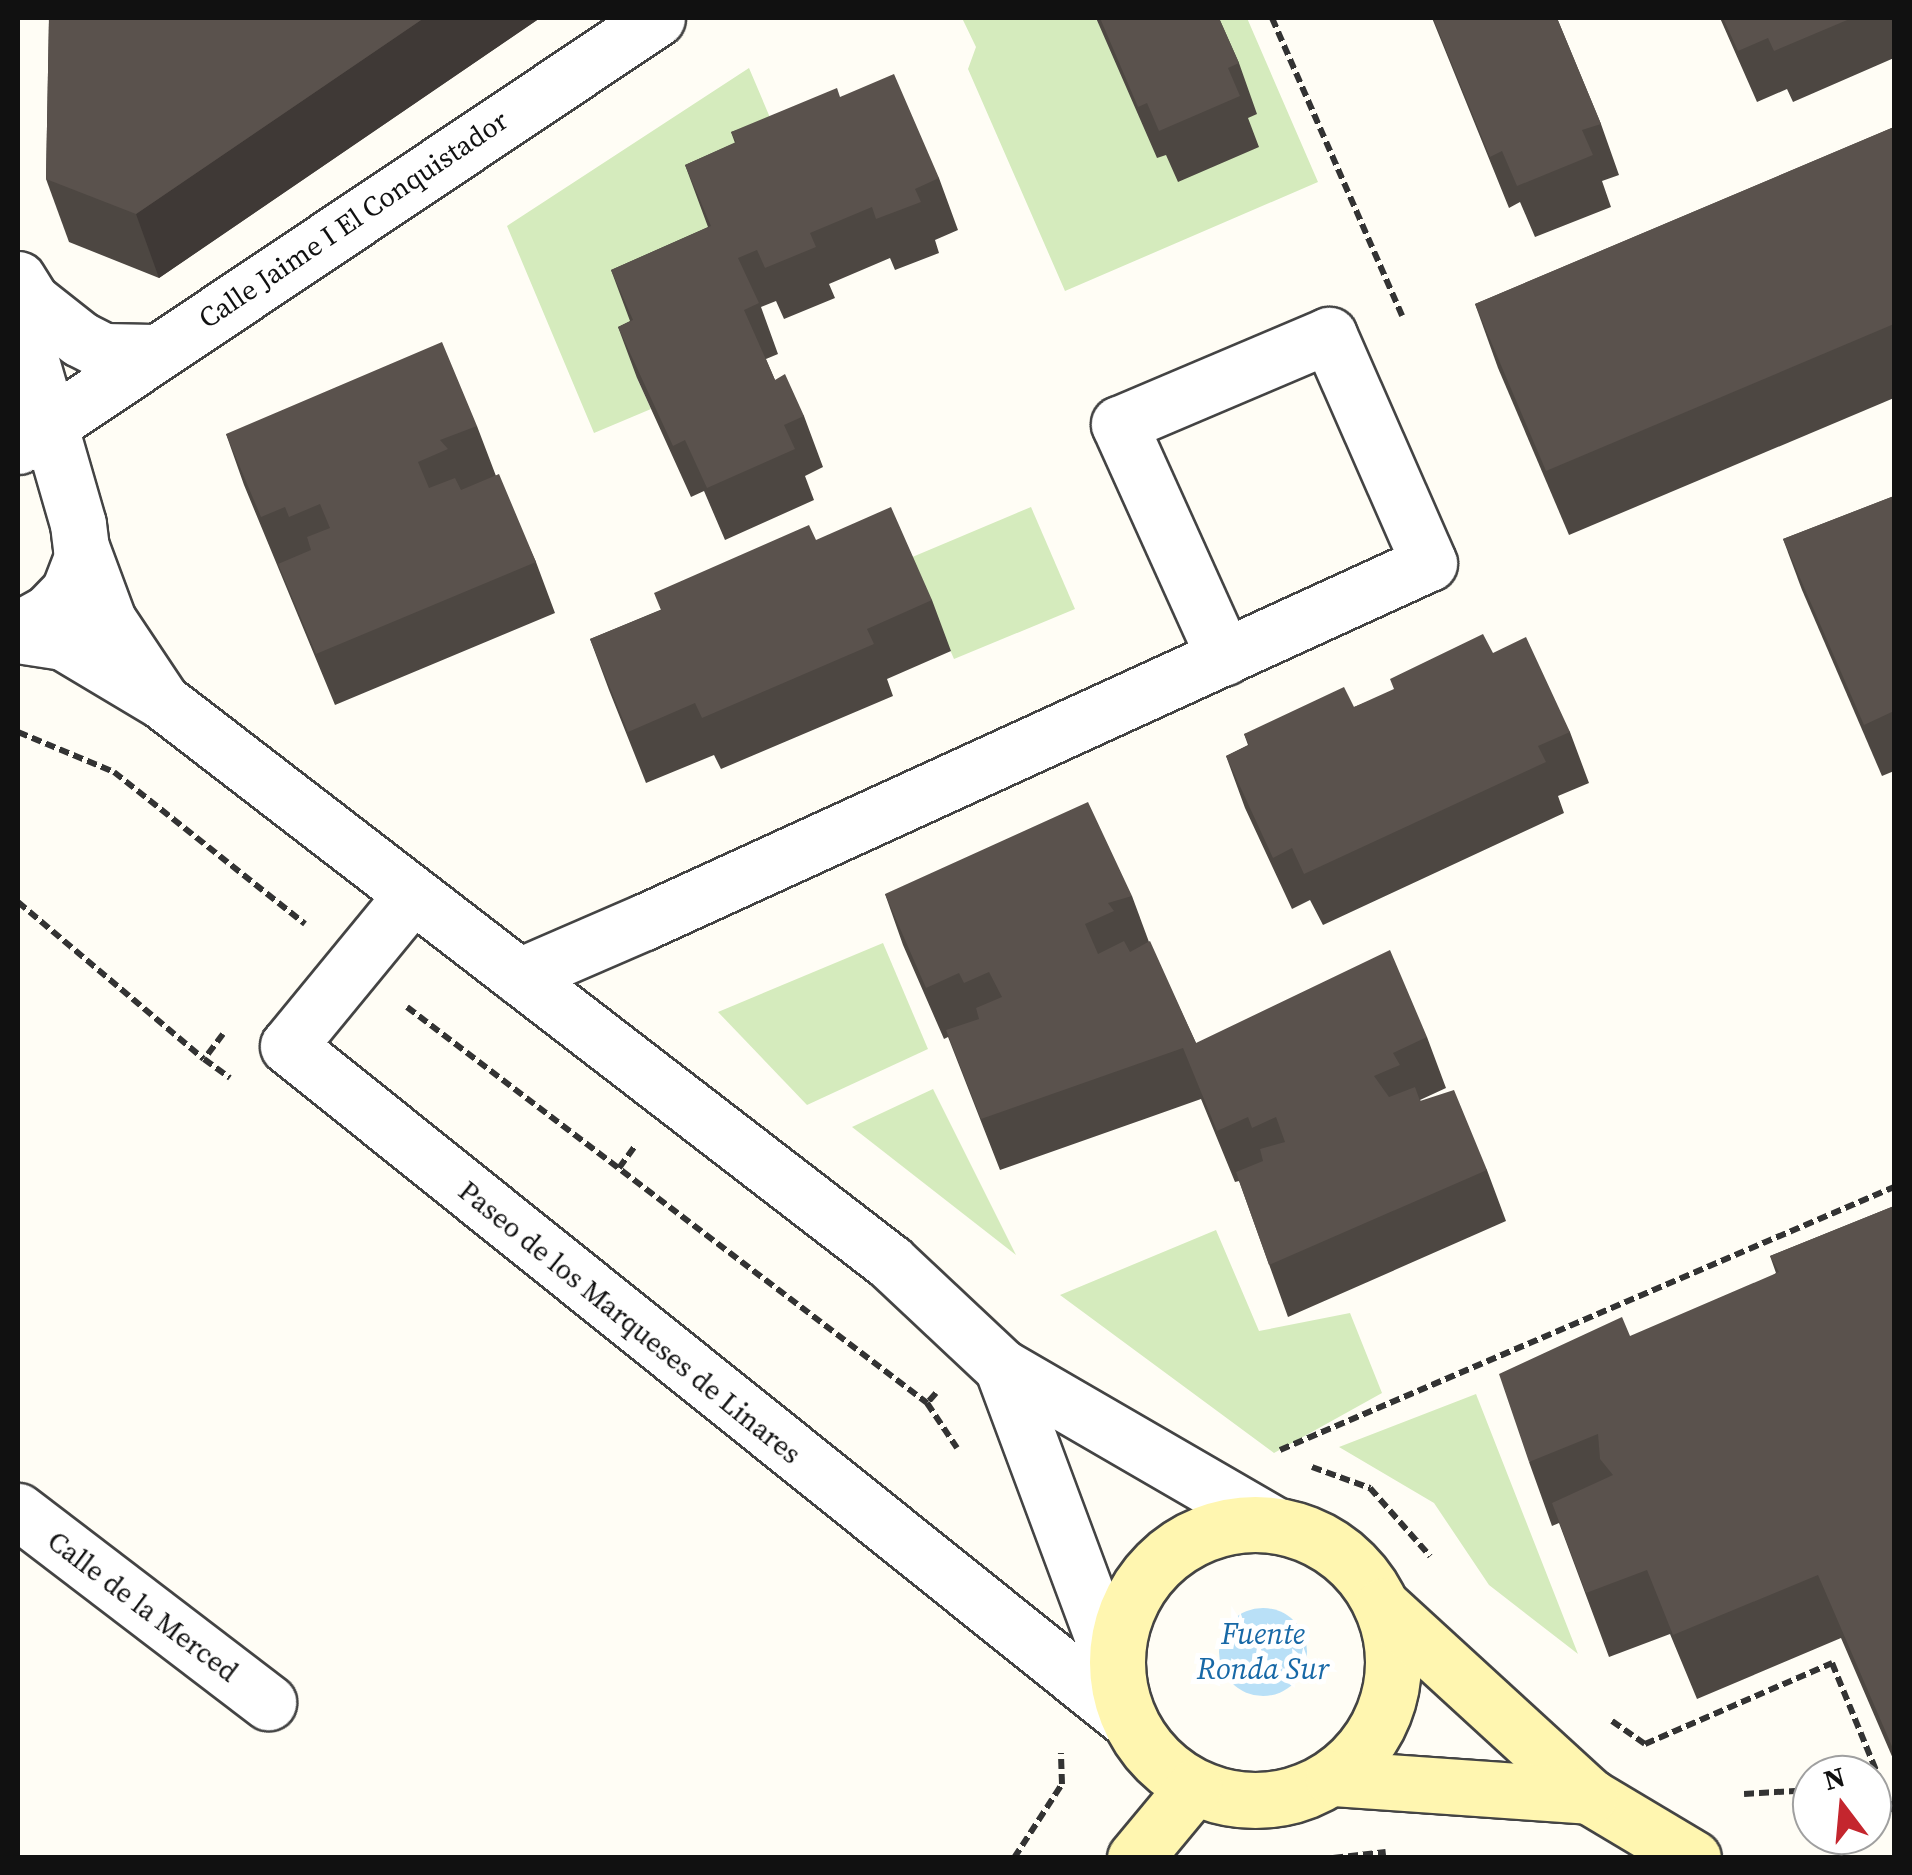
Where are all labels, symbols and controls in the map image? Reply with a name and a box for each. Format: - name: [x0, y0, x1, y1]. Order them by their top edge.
- street label: Calle Jaime I El Conquistador: [192, 103, 514, 335]
- street label: Paseo de los Marqueses de Linares: [452, 1174, 808, 1470]
- street label: Calle de la Merced: [41, 1524, 245, 1688]
- water label: Fuente Ronda Sur: [1197, 1616, 1329, 1686]
- north arrow: [1792, 1755, 1892, 1855]
- text: N: [1819, 1757, 1849, 1799]

